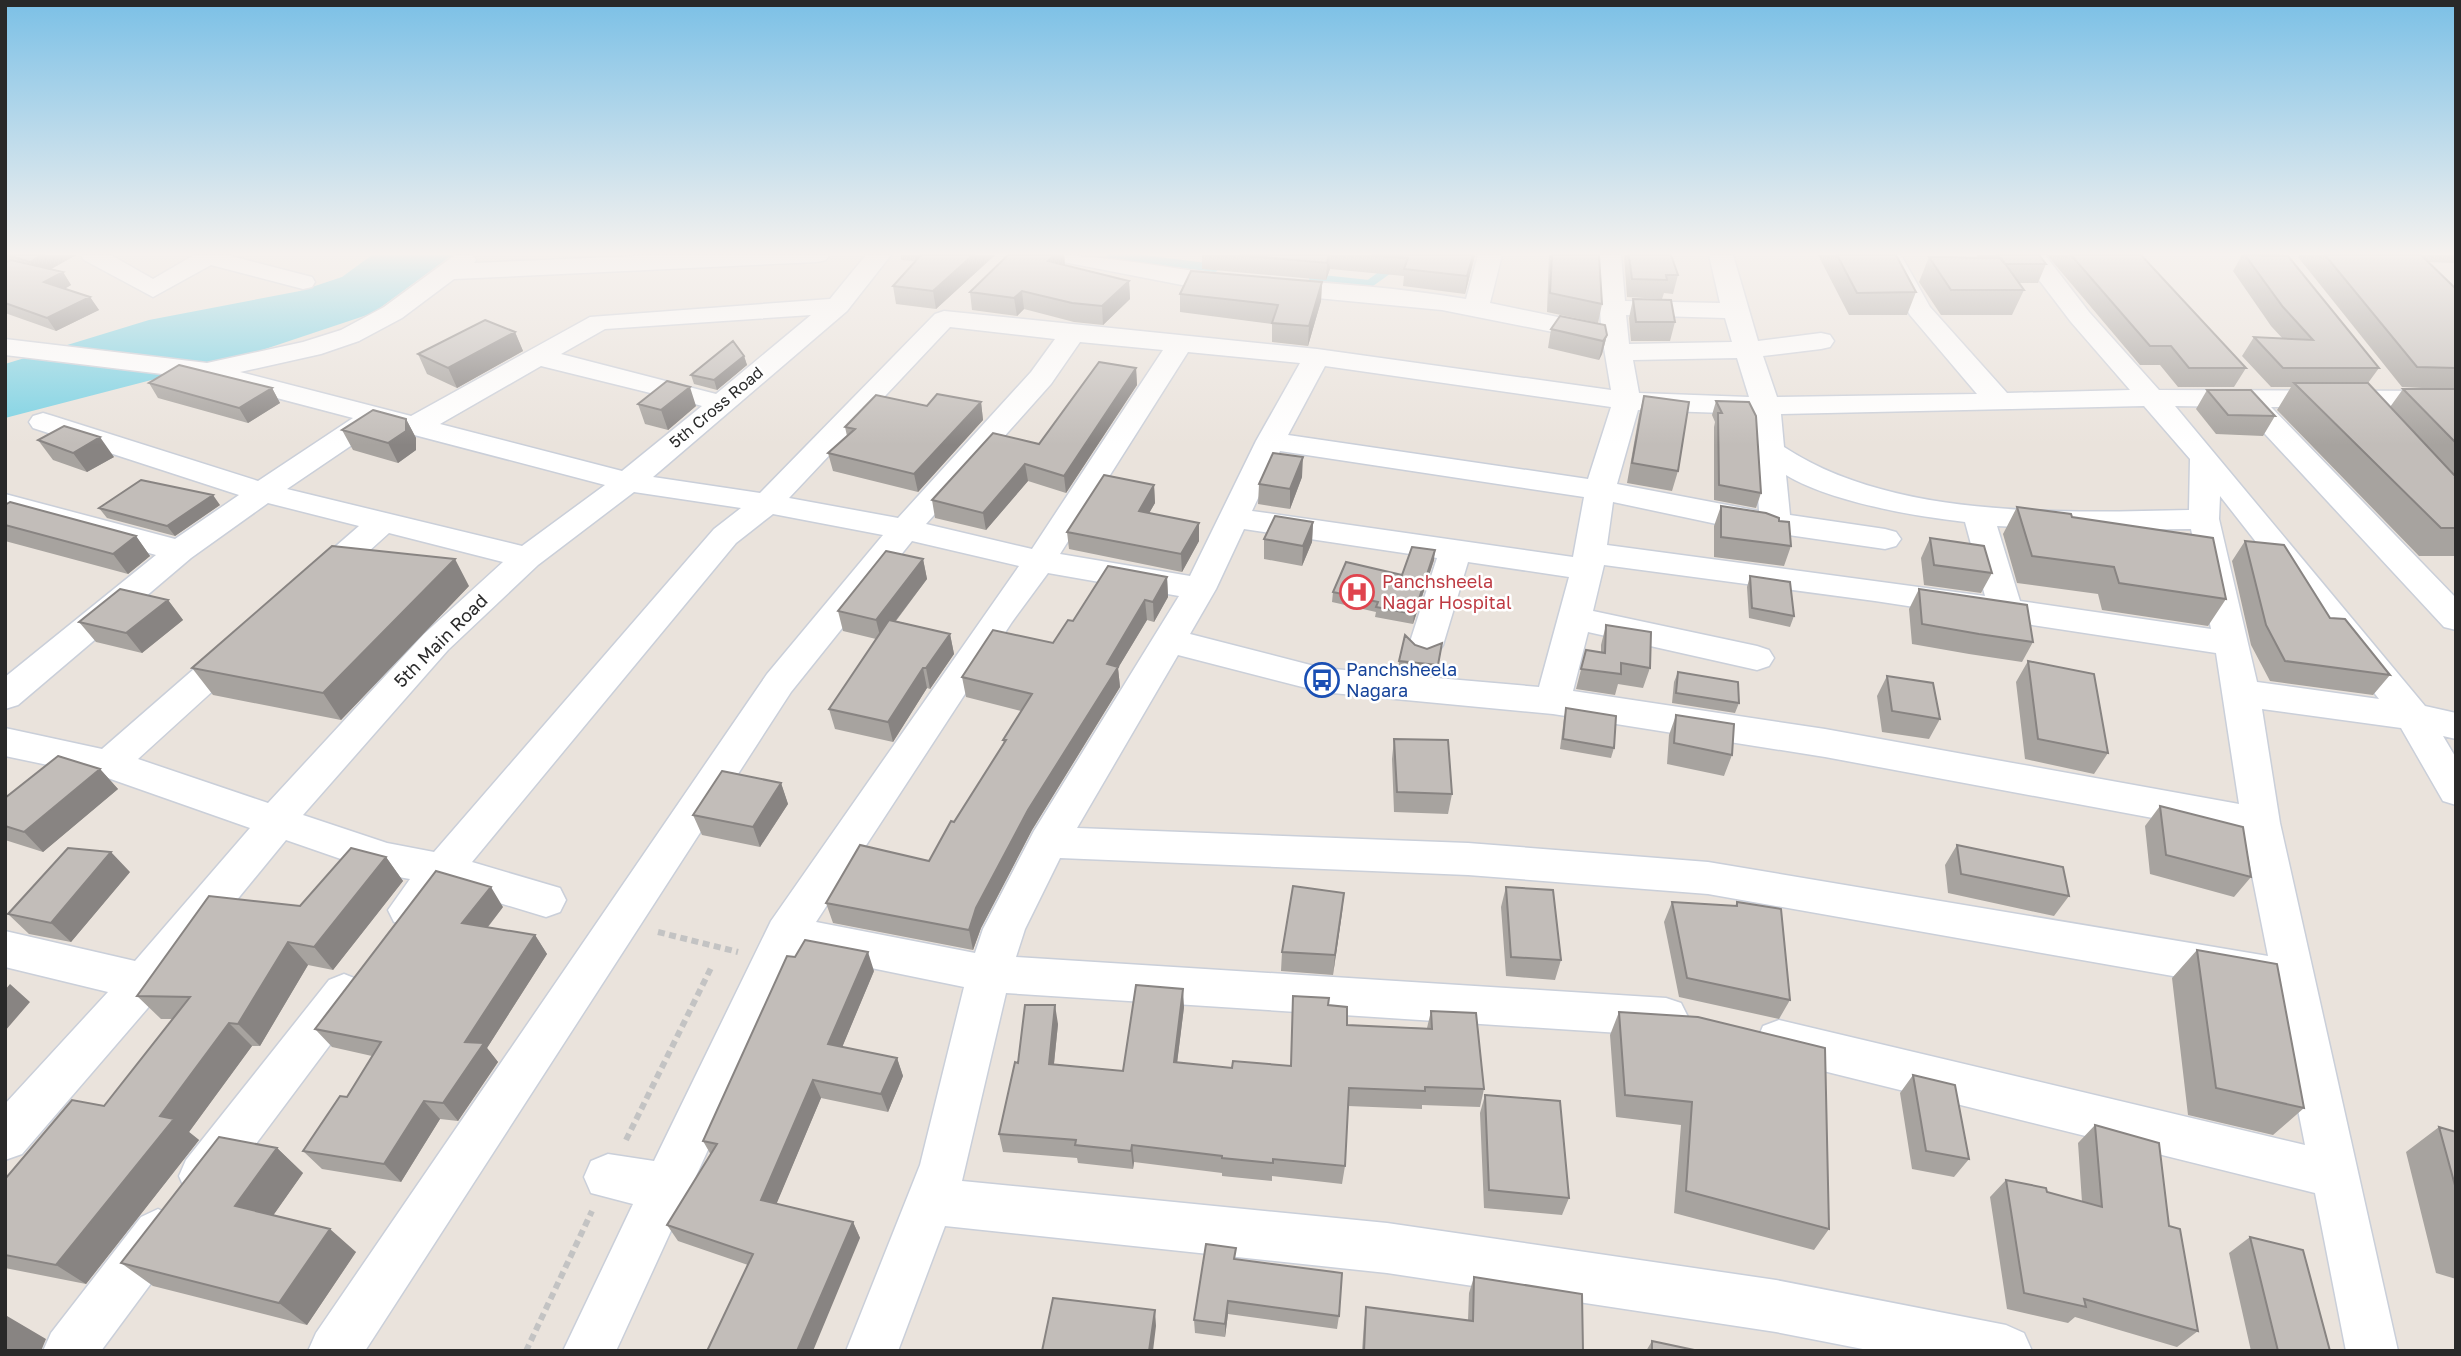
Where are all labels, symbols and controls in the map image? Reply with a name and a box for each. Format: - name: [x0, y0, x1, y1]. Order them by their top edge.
- street label: 5th Cross Road: [665, 362, 767, 452]
- place label: Panchsheela Nagar Hospital: [1382, 570, 1512, 613]
- hospital icon: Panchsheela Nagar Hospital: [1338, 573, 1376, 611]
- street label: 5th Main Road: [389, 589, 492, 692]
- place label: Panchsheela Nagara: [1346, 658, 1457, 701]
- bus stop icon: Panchsheela Nagara: [1303, 661, 1341, 699]

